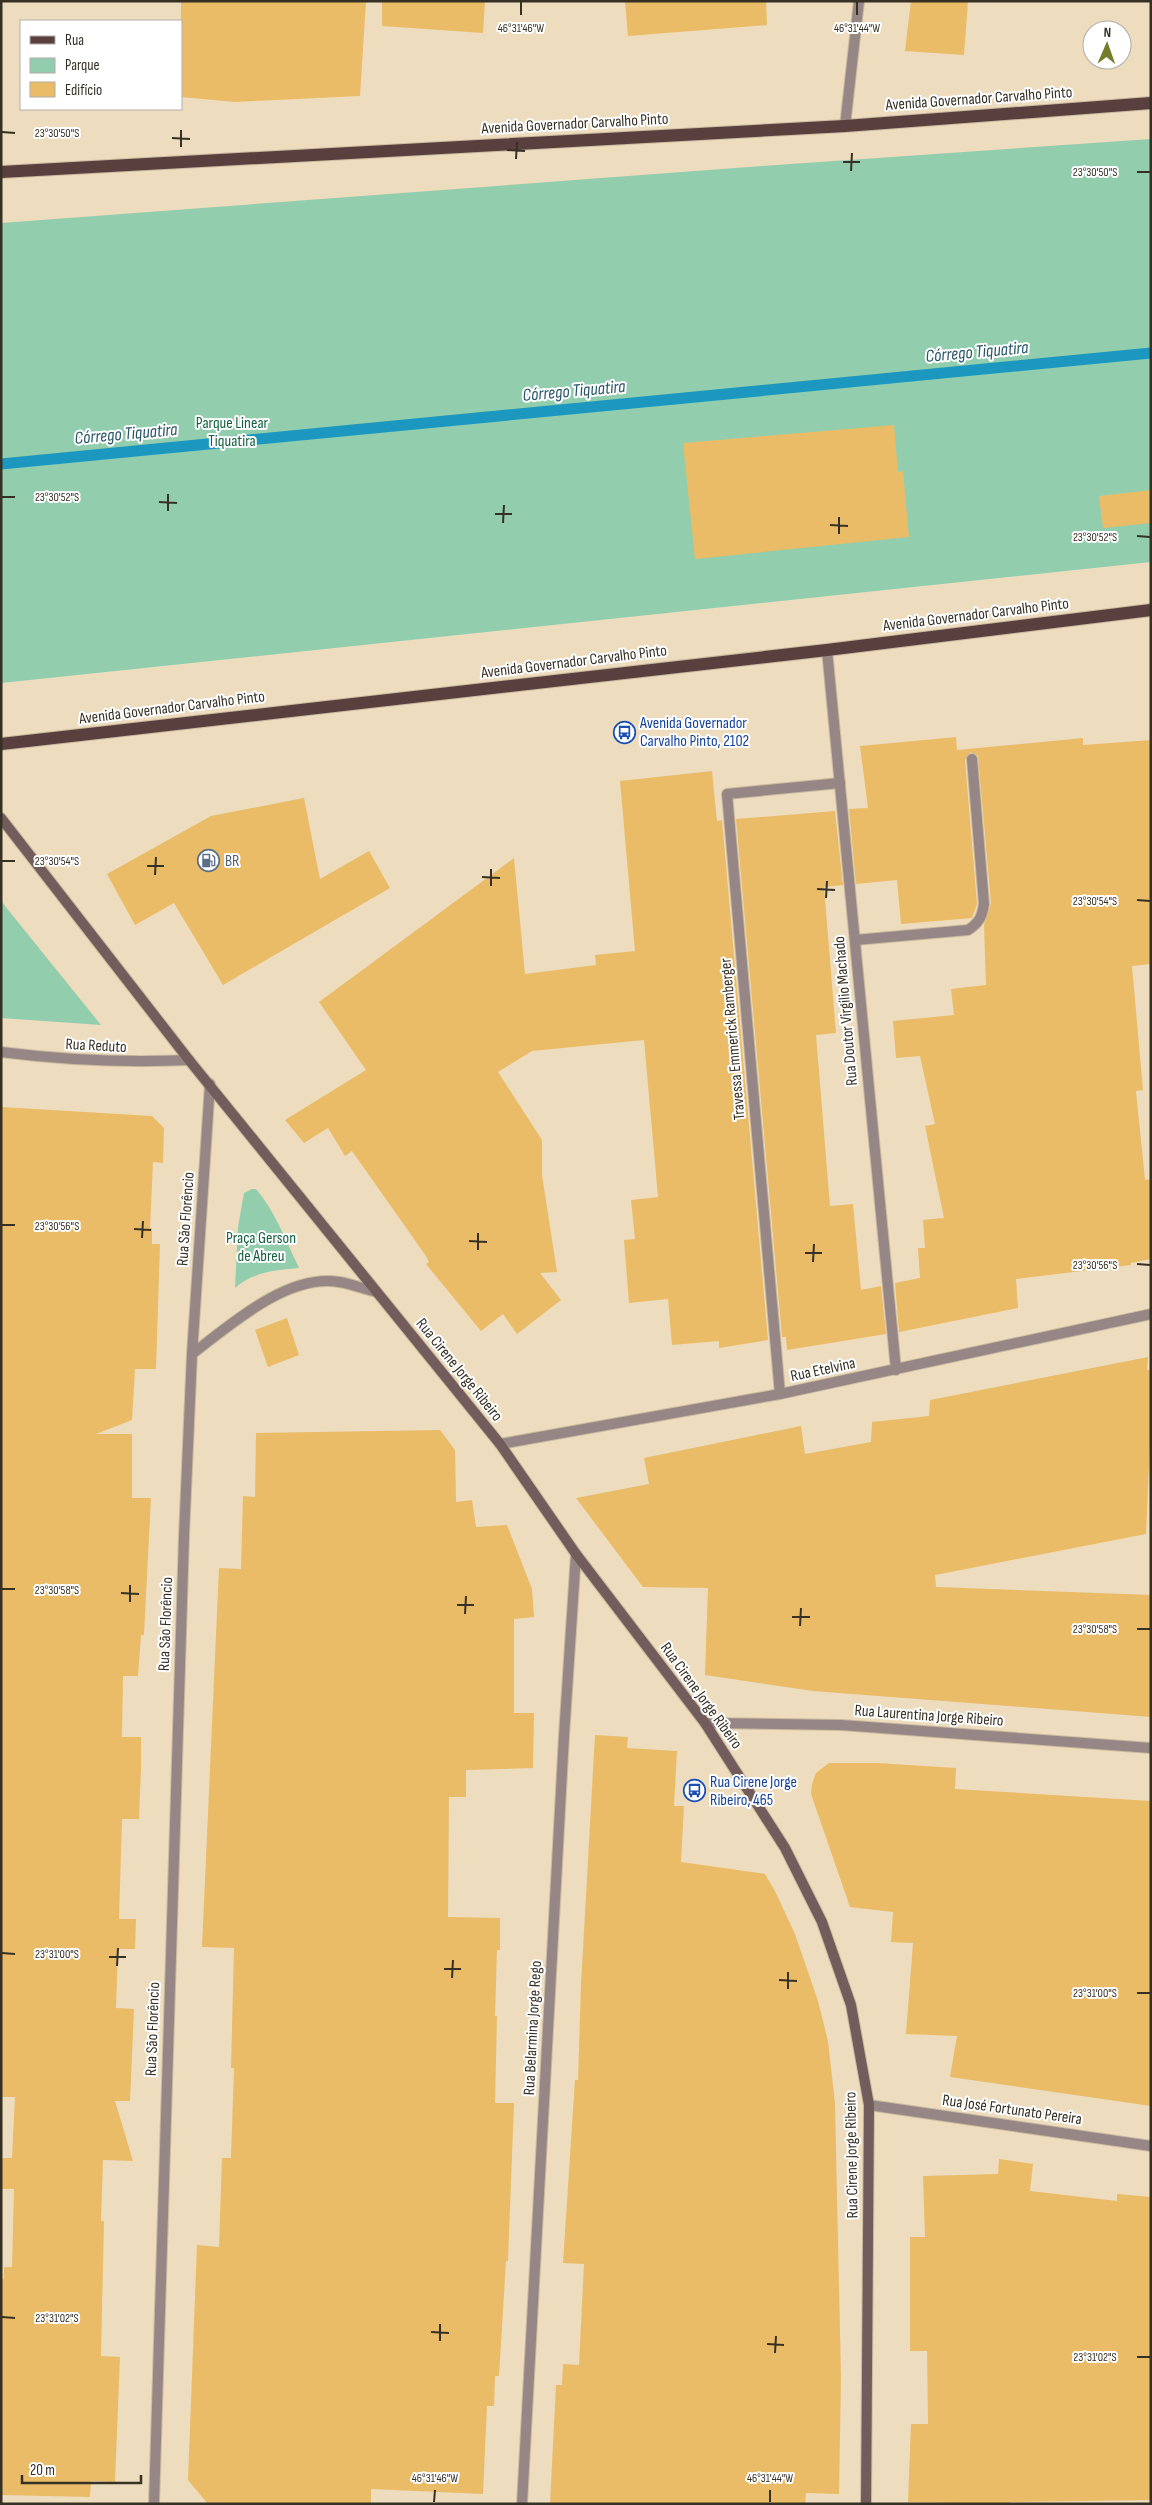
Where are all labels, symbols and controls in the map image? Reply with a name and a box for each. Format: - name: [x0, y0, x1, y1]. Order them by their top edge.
- legend: [20, 20, 182, 110]
- north arrow: [1082, 20, 1132, 70]
- text: 46°31'46"W: [498, 21, 544, 36]
- text: 46°31'44"W: [834, 21, 880, 36]
- text: N: [1103, 24, 1111, 41]
- text: Rua: [65, 31, 84, 50]
- text: Parque: [65, 56, 100, 75]
- text: Edifício: [65, 81, 102, 100]
- street label: Avenida Governador Carvalho Pinto: [884, 83, 1073, 115]
- street label: Avenida Governador Carvalho Pinto: [480, 110, 669, 138]
- text: 23°30'50"S: [35, 126, 79, 141]
- text: 23°30'50"S: [1073, 165, 1117, 180]
- water label: Córrego Tiquatira: [925, 337, 1030, 367]
- water label: Córrego Tiquatira: [522, 376, 627, 406]
- park label: Parque Linear Tiquatira: [196, 414, 269, 451]
- water label: Córrego Tiquatira: [74, 419, 179, 449]
- text: 23°30'52"S: [35, 490, 79, 505]
- text: 23°30'52"S: [1073, 530, 1117, 545]
- street label: Avenida Governador Carvalho Pinto: [881, 594, 1070, 636]
- street label: Avenida Governador Carvalho Pinto: [479, 641, 668, 683]
- street label: Avenida Governador Carvalho Pinto: [77, 687, 266, 729]
- place label: Avenida Governador Carvalho Pinto, 2102: [639, 714, 749, 751]
- bus stop icon: Avenida Governador Carvalho Pinto, 2102: [612, 720, 636, 744]
- fuel station icon: BR: [197, 849, 221, 873]
- place label: BR: [225, 852, 240, 871]
- text: 23°30'54"S: [35, 854, 79, 869]
- text: 23°30'54"S: [1073, 894, 1117, 909]
- street label: Rua Doutor Virgílio Machado: [830, 935, 862, 1087]
- street label: Travessa Emmerick Ramberger: [716, 957, 750, 1121]
- street label: Rua Reduto: [65, 1035, 127, 1057]
- street label: Rua São Florêncio: [173, 1171, 199, 1267]
- text: 23°30'56"S: [35, 1219, 79, 1234]
- park label: Praça Gerson de Abreu: [226, 1229, 296, 1266]
- text: 23°30'56"S: [1073, 1258, 1117, 1273]
- street label: Rua Cirene Jorge Ribeiro: [412, 1315, 506, 1425]
- street label: Rua Etelvina: [789, 1354, 857, 1386]
- street label: Rua São Florêncio: [155, 1577, 177, 1671]
- text: 23°30'58"S: [35, 1583, 79, 1598]
- text: 23°30'58"S: [1073, 1622, 1117, 1637]
- street label: Rua Cirene Jorge Ribeiro: [656, 1639, 746, 1753]
- street label: Rua Laurentina Jorge Ribeiro: [854, 1701, 1004, 1731]
- place label: Rua Cirene Jorge Ribeiro, 465: [710, 1773, 797, 1810]
- bus stop icon: Rua Cirene Jorge Ribeiro, 465: [682, 1779, 706, 1803]
- text: 23°31'00"S: [35, 1947, 79, 1962]
- street label: Rua Belarmina Jorge Rego: [520, 1960, 546, 2096]
- street label: Rua São Florêncio: [142, 1982, 164, 2076]
- text: 23°31'00"S: [1073, 1986, 1117, 2001]
- street label: Rua Cirene Jorge Ribeiro: [841, 2091, 863, 2219]
- street label: Rua José Fortunato Pereira: [941, 2091, 1083, 2129]
- text: 23°31'02"S: [35, 2311, 79, 2326]
- text: 23°31'02"S: [1073, 2350, 1117, 2365]
- scale bar: [22, 2452, 141, 2484]
- text: 20 m: [30, 2461, 55, 2480]
- text: 46°31'46"W: [412, 2471, 458, 2486]
- text: 46°31'44"W: [747, 2471, 793, 2486]

